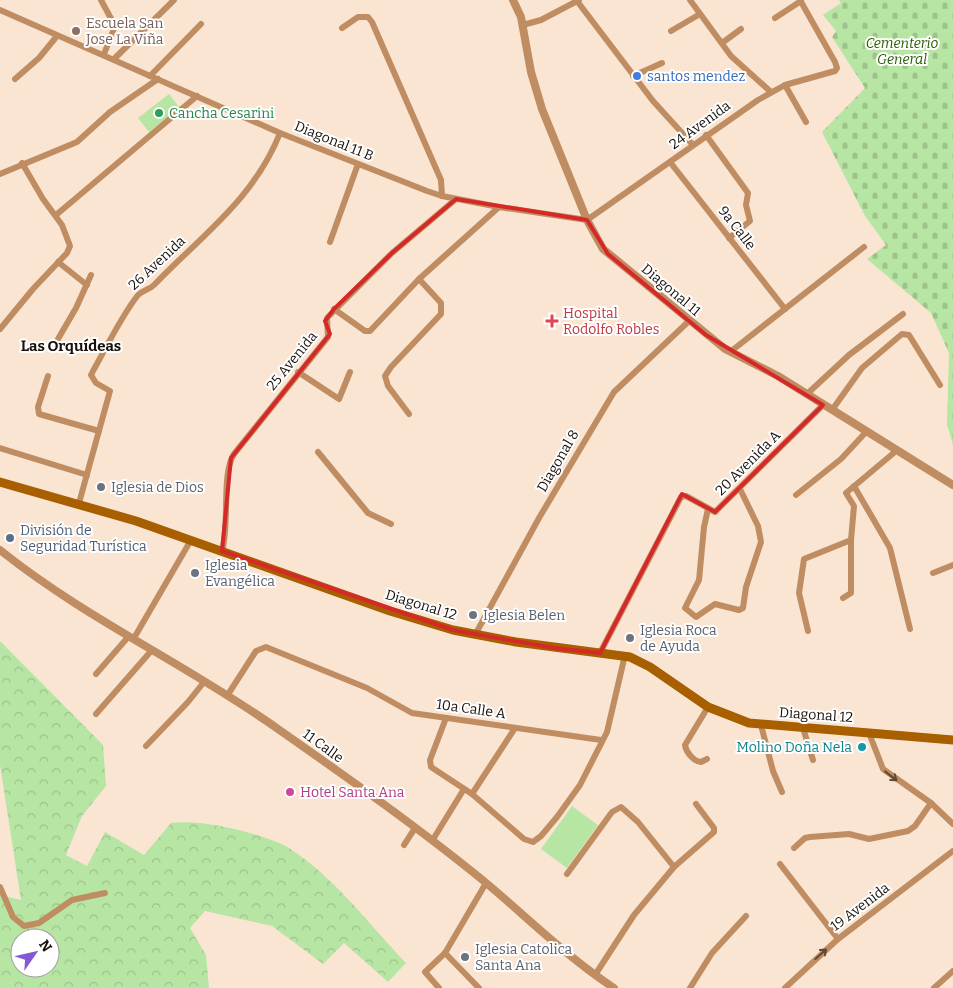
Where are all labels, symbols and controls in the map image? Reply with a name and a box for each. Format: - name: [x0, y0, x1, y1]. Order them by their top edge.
- place label: Escuela San Jose La Viña: [85, 15, 164, 48]
- marker: Escuela San Jose La Viña: [70, 25, 82, 37]
- park label: Cementerio General: [866, 35, 939, 68]
- place label: santos mendez: [647, 68, 745, 85]
- marker: santos mendez: [631, 70, 643, 82]
- street label: 24 Avenida: [666, 97, 734, 153]
- place label: Cancha Cesarini: [169, 105, 274, 122]
- marker: Cancha Cesarini: [153, 107, 165, 119]
- street label: Diagonal 11 B: [292, 117, 376, 165]
- street label: 9a Calle: [715, 203, 759, 253]
- street label: 26 Avenida: [125, 232, 189, 294]
- street label: Diagonal 11: [638, 260, 704, 320]
- place label: Hospital Rodolfo Robles: [563, 305, 659, 338]
- marker: Hospital Rodolfo Robles: [545, 314, 559, 328]
- street label: 25 Avenida: [263, 328, 321, 394]
- district label: Las Orquídeas: [21, 337, 121, 355]
- street label: Diagonal 8: [533, 427, 583, 495]
- street label: 20 Avenida A: [712, 427, 784, 499]
- place label: Iglesia de Dios: [111, 479, 204, 496]
- marker: Iglesia de Dios: [95, 481, 107, 493]
- place label: División de Seguridad Turística: [20, 522, 147, 555]
- marker: División de Seguridad Turística: [4, 532, 16, 544]
- place label: Iglesia Evangélica: [205, 557, 275, 590]
- marker: Iglesia Evangélica: [189, 567, 201, 579]
- street label: Diagonal 12: [383, 586, 459, 624]
- place label: Iglesia Belen: [483, 607, 565, 624]
- marker: Iglesia Belen: [467, 609, 479, 621]
- place label: Iglesia Roca de Ayuda: [640, 622, 717, 655]
- marker: Iglesia Roca de Ayuda: [624, 632, 636, 644]
- street label: 10a Calle A: [435, 696, 507, 722]
- street label: Diagonal 12: [779, 704, 853, 726]
- street label: 11 Calle: [299, 726, 347, 766]
- place label: Molino Doña Nela: [736, 739, 852, 756]
- marker: Molino Doña Nela: [856, 741, 868, 753]
- one-way arrow: [884, 770, 897, 781]
- place label: Hotel Santa Ana: [300, 784, 405, 801]
- marker: Hotel Santa Ana: [284, 786, 296, 798]
- street label: 19 Avenida: [827, 879, 893, 935]
- north arrow: [10, 928, 60, 978]
- text: N: [35, 937, 56, 955]
- place label: Iglesia Catolica Santa Ana: [475, 941, 573, 974]
- one-way arrow: [814, 949, 827, 960]
- marker: Iglesia Catolica Santa Ana: [459, 951, 471, 963]

